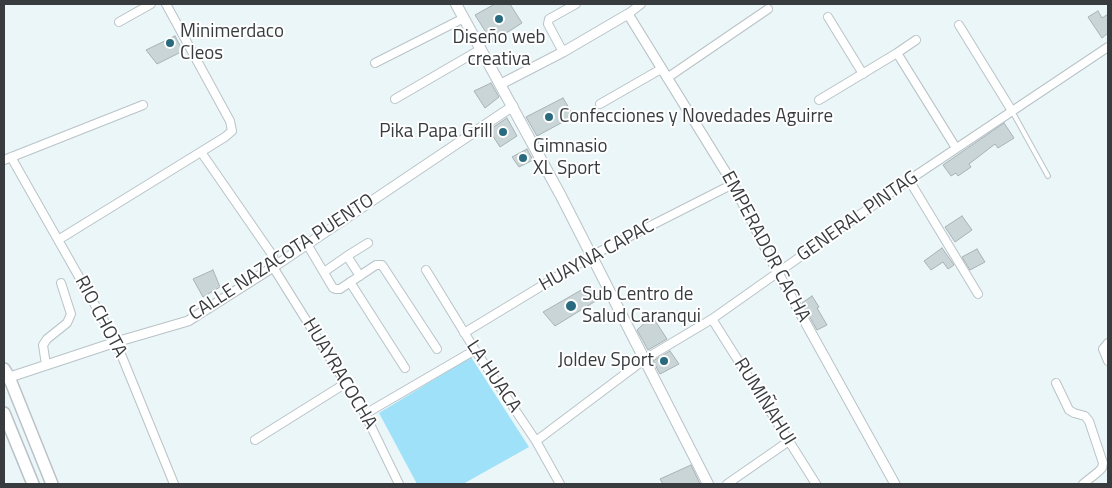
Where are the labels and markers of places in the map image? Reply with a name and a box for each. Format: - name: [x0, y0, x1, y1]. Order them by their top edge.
- marker: Diseño web creativa: [493, 13, 505, 25]
- place label: Minimerdaco Cleos: [180, 21, 284, 65]
- place label: Diseño web creativa: [452, 27, 546, 71]
- marker: Minimerdaco Cleos: [164, 37, 176, 49]
- place label: Confecciones y Novedades Aguirre: [559, 106, 833, 128]
- marker: Confecciones y Novedades Aguirre: [543, 111, 555, 123]
- place label: Pika Papa Grill: [379, 121, 493, 143]
- marker: Pika Papa Grill: [497, 126, 509, 138]
- place label: Gimnasio XL Sport: [533, 136, 607, 180]
- marker: Gimnasio XL Sport: [517, 152, 529, 164]
- place label: Sub Centro de Salud Caranqui: [582, 284, 701, 328]
- marker: Sub Centro de Salud Caranqui: [564, 299, 578, 313]
- place label: Joldev Sport: [558, 350, 654, 372]
- marker: Joldev Sport: [658, 355, 670, 367]

